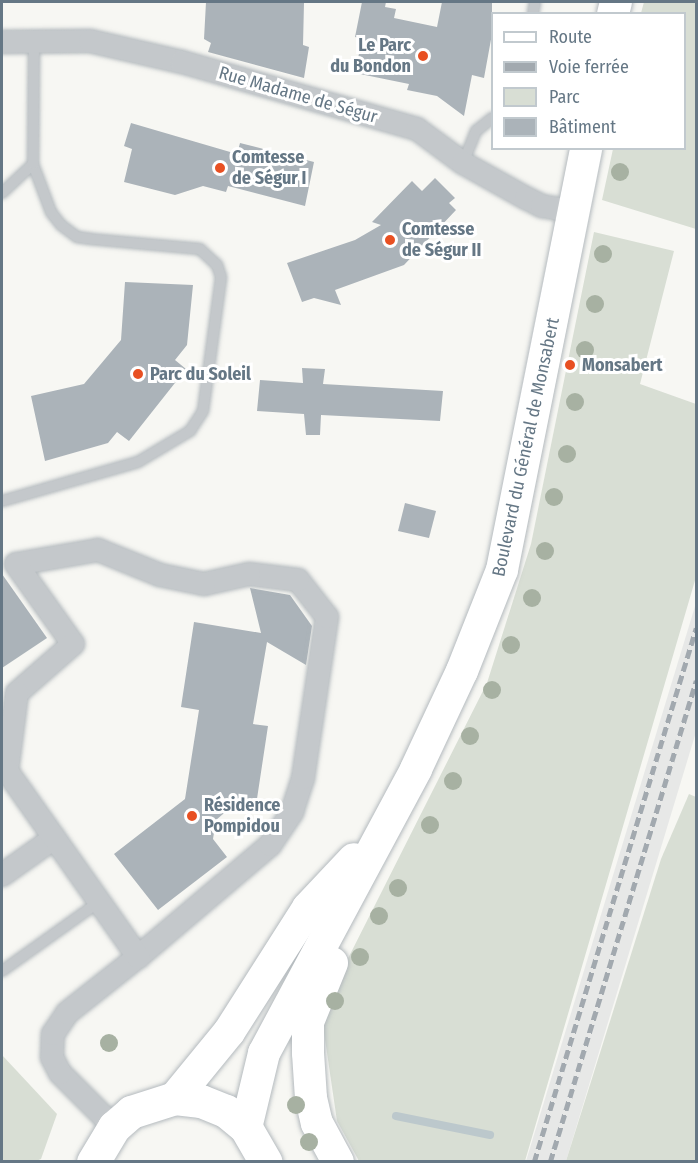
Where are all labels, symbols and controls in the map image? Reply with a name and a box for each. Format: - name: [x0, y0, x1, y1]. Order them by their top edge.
- legend: [491, 12, 686, 150]
- text: Route: [549, 26, 592, 48]
- place label: Le Parc du Bondon: [330, 35, 411, 78]
- marker: Le Parc du Bondon: [416, 49, 430, 63]
- text: Voie ferrée: [549, 56, 629, 78]
- street label: Rue Madame de Ségur: [216, 62, 380, 128]
- text: Parc: [549, 86, 580, 108]
- text: Bâtiment: [549, 116, 616, 138]
- place label: Comtesse de Ségur I: [232, 147, 306, 190]
- marker: Comtesse de Ségur I: [213, 161, 227, 175]
- place label: Comtesse de Ségur II: [402, 219, 481, 262]
- marker: Comtesse de Ségur II: [383, 233, 397, 247]
- street label: Boulevard du Général de Monsabert: [488, 316, 564, 578]
- place label: Monsabert: [582, 354, 663, 376]
- marker: Monsabert: [563, 358, 577, 372]
- place label: Parc du Soleil: [150, 363, 251, 385]
- marker: Parc du Soleil: [131, 367, 145, 381]
- place label: Résidence Pompidou: [204, 795, 280, 838]
- marker: Résidence Pompidou: [185, 809, 199, 823]

